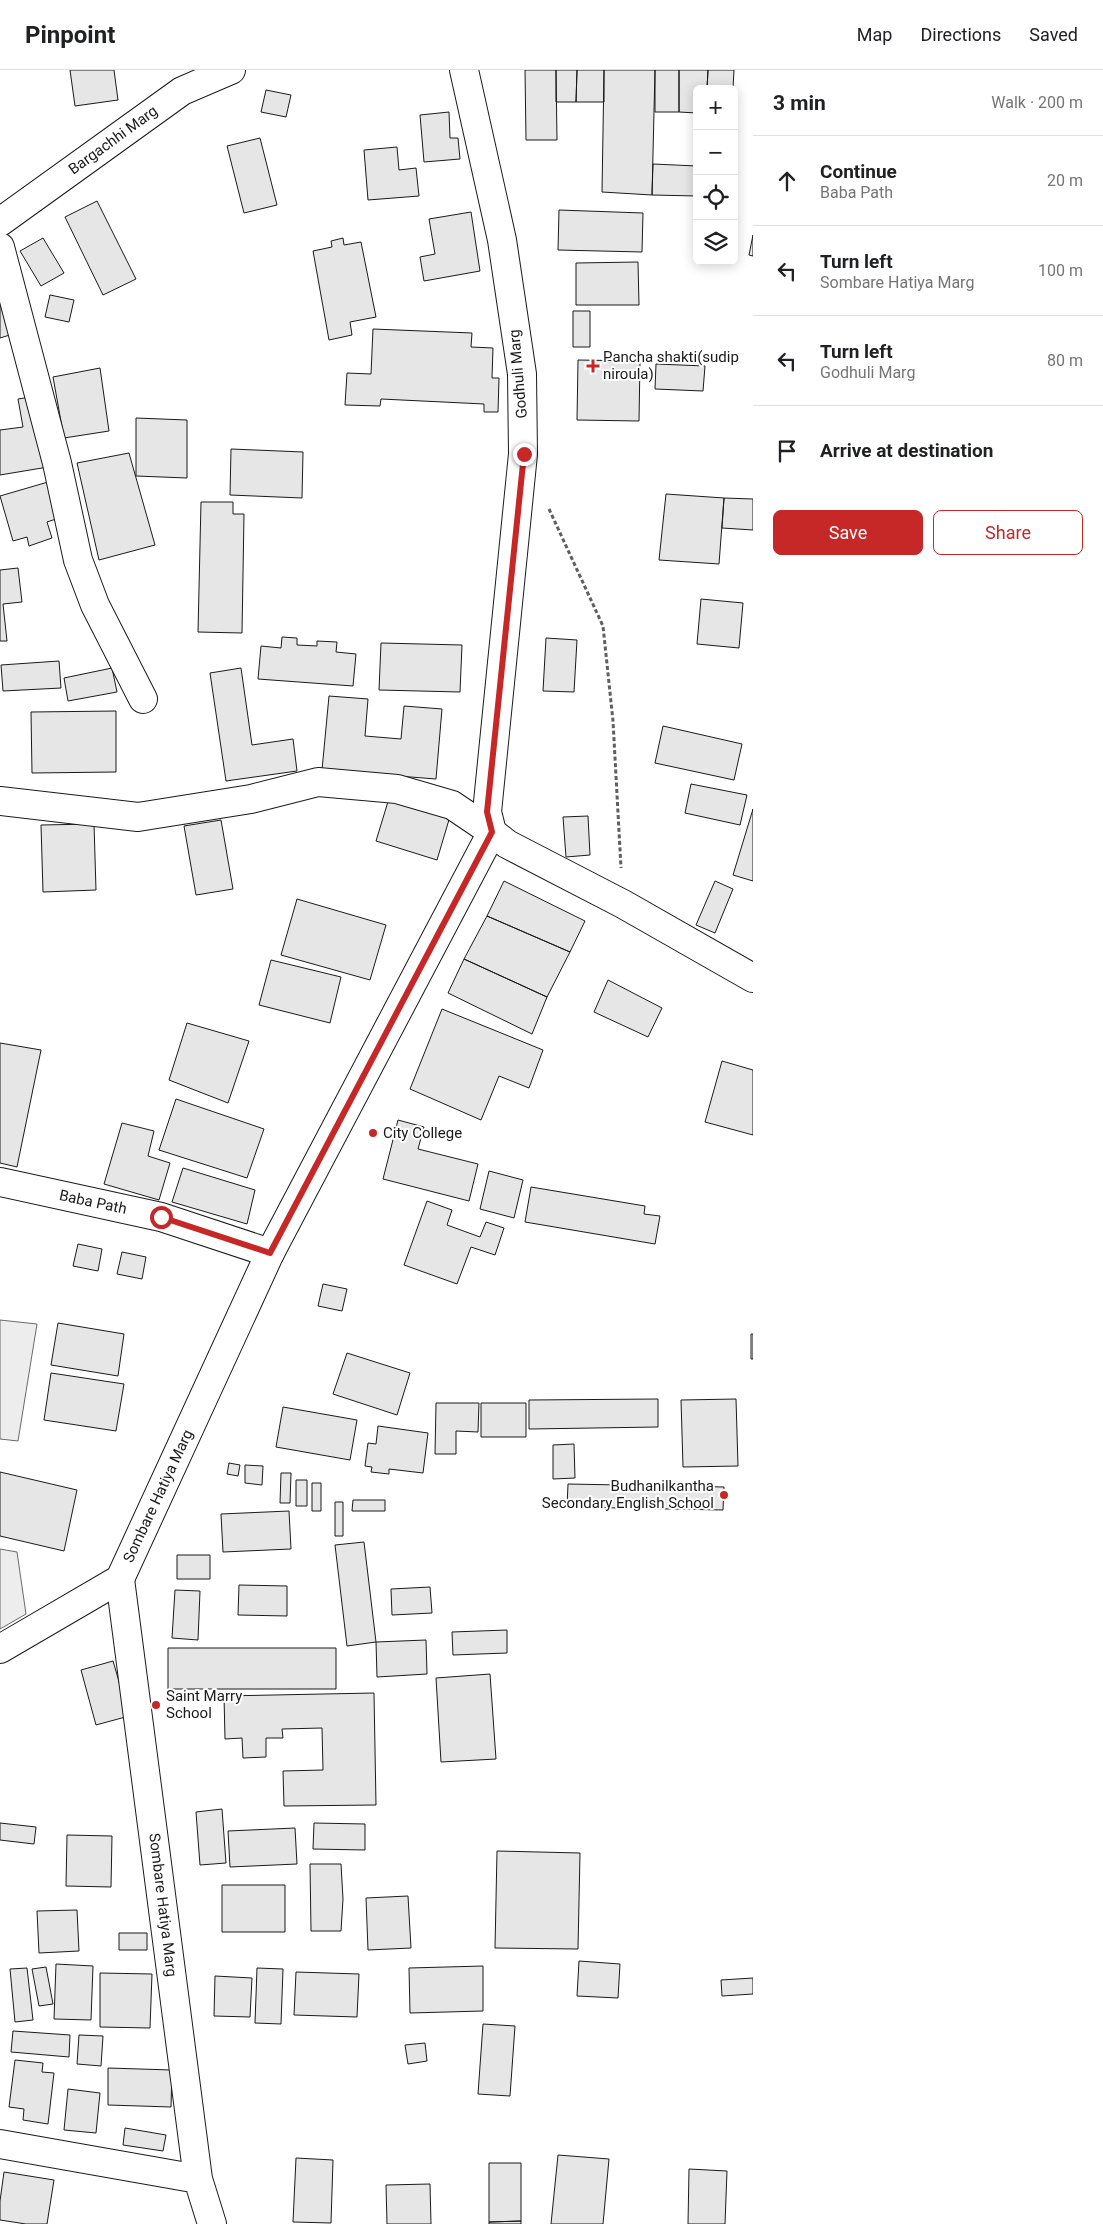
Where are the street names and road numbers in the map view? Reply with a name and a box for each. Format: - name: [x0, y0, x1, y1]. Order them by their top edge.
- street label: Bargachhi Marg: [65, 102, 161, 178]
- street label: Godhuli Marg: [505, 329, 531, 419]
- street label: Baba Path: [58, 1186, 128, 1218]
- street label: Sombare Hatiya Marg: [119, 1427, 197, 1565]
- street label: Sombare Hatiya Marg: [145, 1832, 181, 1978]

